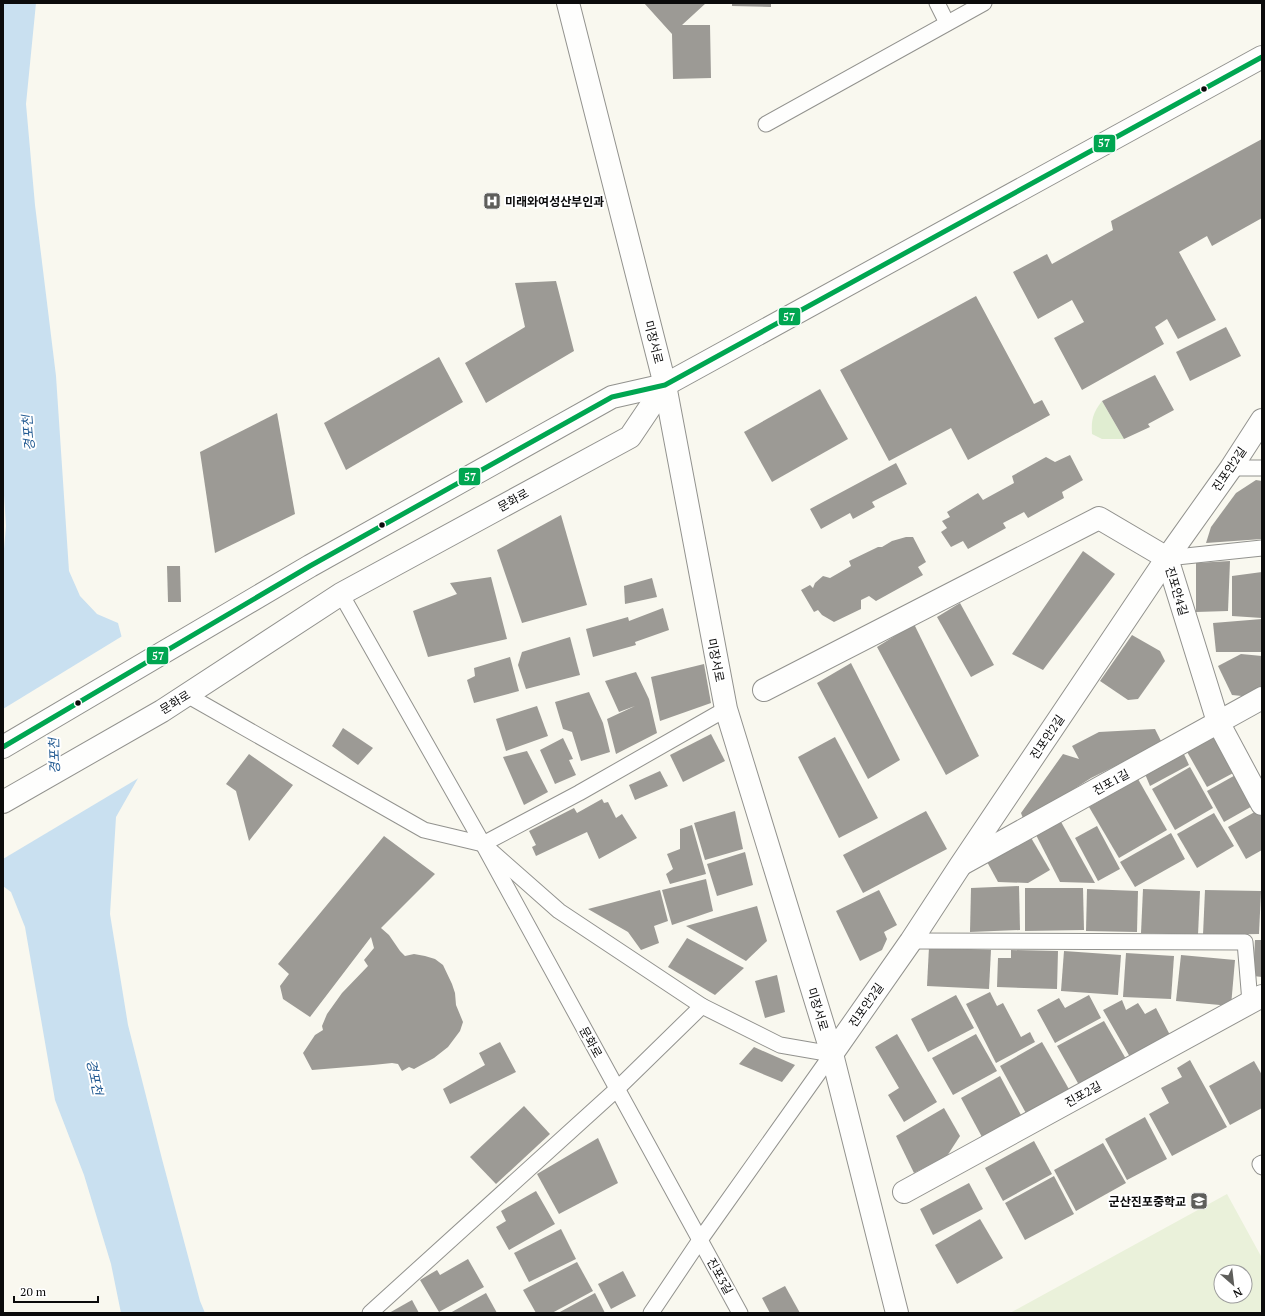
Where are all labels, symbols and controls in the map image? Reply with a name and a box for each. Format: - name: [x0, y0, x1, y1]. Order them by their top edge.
- unlabelled marker: [1199, 84, 1209, 94]
- line badge: 57: [1093, 134, 1116, 153]
- text: 57: [1098, 136, 1110, 150]
- hospital icon: 미래와여성산부인과: [482, 191, 502, 211]
- place label: 미래와여성산부인과: [505, 194, 604, 209]
- line badge: 57: [778, 307, 801, 326]
- text: 57: [783, 310, 795, 324]
- street label: 미장서로: [641, 319, 667, 365]
- water label: 경포천: [17, 413, 39, 452]
- street label: 진포안2길: [1209, 444, 1249, 494]
- line badge: 57: [458, 467, 481, 486]
- text: 57: [464, 470, 476, 484]
- street label: 문화로: [495, 485, 531, 515]
- unlabelled marker: [377, 520, 387, 530]
- street label: 진포안4길: [1162, 565, 1192, 617]
- street label: 미장서로: [704, 637, 728, 683]
- line badge: 57: [146, 646, 169, 665]
- text: 57: [152, 649, 164, 663]
- street label: 문화로: [157, 687, 193, 717]
- unlabelled marker: [73, 698, 83, 708]
- street label: 진포안2길: [1027, 712, 1067, 762]
- water label: 경포천: [44, 737, 64, 774]
- street label: 진포1길: [1090, 766, 1132, 798]
- street label: 진포안2길: [845, 980, 887, 1030]
- street label: 미장서로: [804, 986, 832, 1032]
- street label: 문화로: [576, 1024, 606, 1060]
- water label: 경포천: [82, 1058, 108, 1097]
- street label: 진포2길: [1062, 1078, 1104, 1110]
- school or university icon: 군산진포중학교: [1189, 1191, 1209, 1211]
- place label: 군산진포중학교: [1109, 1194, 1186, 1209]
- street label: 진포3길: [704, 1255, 736, 1297]
- north arrow: [1213, 1264, 1253, 1304]
- scale bar: [14, 1278, 98, 1304]
- text: 20 m: [20, 1284, 47, 1299]
- text: N: [1230, 1285, 1245, 1301]

